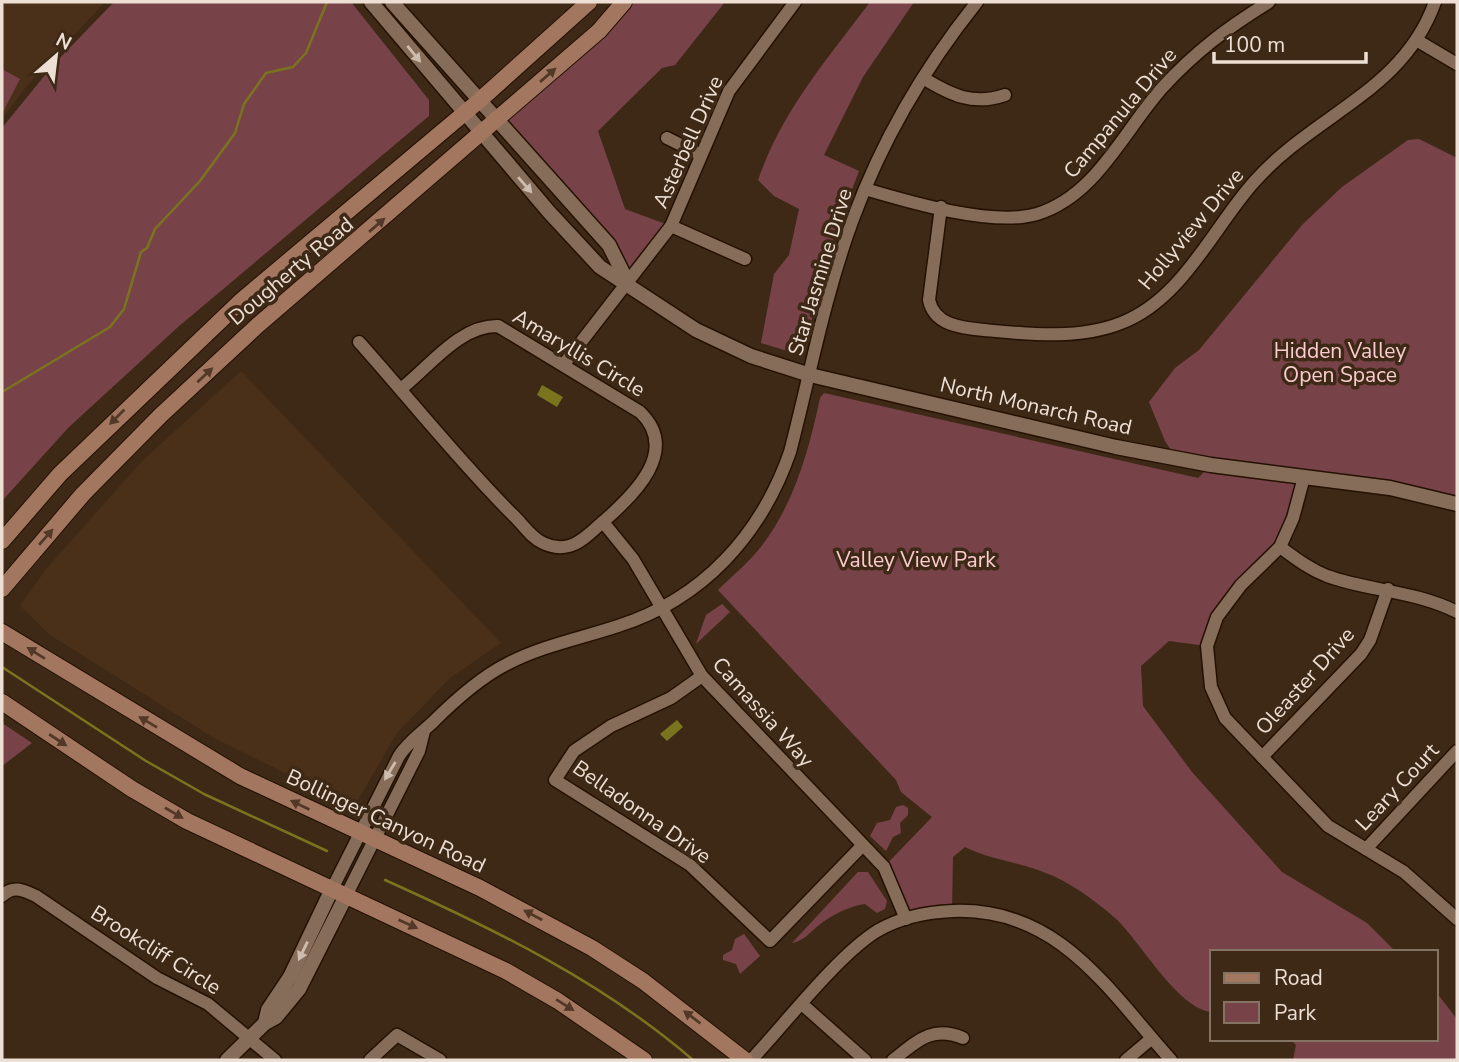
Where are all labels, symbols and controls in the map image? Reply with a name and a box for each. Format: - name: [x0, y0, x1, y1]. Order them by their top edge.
- north arrow: [21, 21, 91, 91]
- scale bar: [1214, 21, 1366, 65]
- text: N: [51, 27, 76, 57]
- text: 100 m: [1224, 31, 1285, 59]
- street label: Campanula Drive: [1057, 42, 1183, 184]
- one-way arrow: [406, 46, 421, 63]
- one-way arrow: [539, 68, 556, 83]
- street label: Asterbell Drive: [646, 71, 730, 213]
- street label: Hollyview Drive: [1132, 162, 1250, 296]
- one-way arrow: [517, 176, 532, 193]
- street label: Star Jasmine Drive: [781, 185, 859, 359]
- street label: Dougherty Road: [223, 210, 359, 332]
- one-way arrow: [368, 218, 385, 233]
- street label: Amaryllis Circle: [508, 302, 650, 404]
- park label: Hidden Valley Open Space: [1274, 337, 1406, 389]
- one-way arrow: [196, 367, 213, 383]
- street label: North Monarch Road: [937, 370, 1135, 442]
- one-way arrow: [109, 409, 126, 426]
- one-way arrow: [38, 528, 54, 546]
- park label: Valley View Park: [835, 546, 996, 574]
- street label: Oleaster Drive: [1249, 621, 1361, 741]
- one-way arrow: [26, 647, 46, 660]
- street label: Camassia Way: [706, 651, 820, 773]
- one-way arrow: [138, 716, 157, 728]
- one-way arrow: [49, 733, 68, 746]
- street label: Leary Court: [1349, 737, 1445, 837]
- street label: Belladonna Drive: [567, 754, 717, 870]
- one-way arrow: [383, 761, 396, 780]
- street label: Bollinger Canyon Road: [282, 763, 490, 879]
- one-way arrow: [290, 799, 310, 811]
- one-way arrow: [164, 807, 183, 819]
- street label: Brookcliff Circle: [86, 899, 226, 1001]
- one-way arrow: [523, 909, 543, 921]
- one-way arrow: [398, 918, 418, 930]
- one-way arrow: [297, 941, 308, 961]
- legend: [1210, 950, 1438, 1041]
- text: Road: [1274, 964, 1323, 992]
- one-way arrow: [555, 999, 574, 1012]
- text: Park: [1274, 999, 1316, 1027]
- one-way arrow: [683, 1011, 701, 1025]

